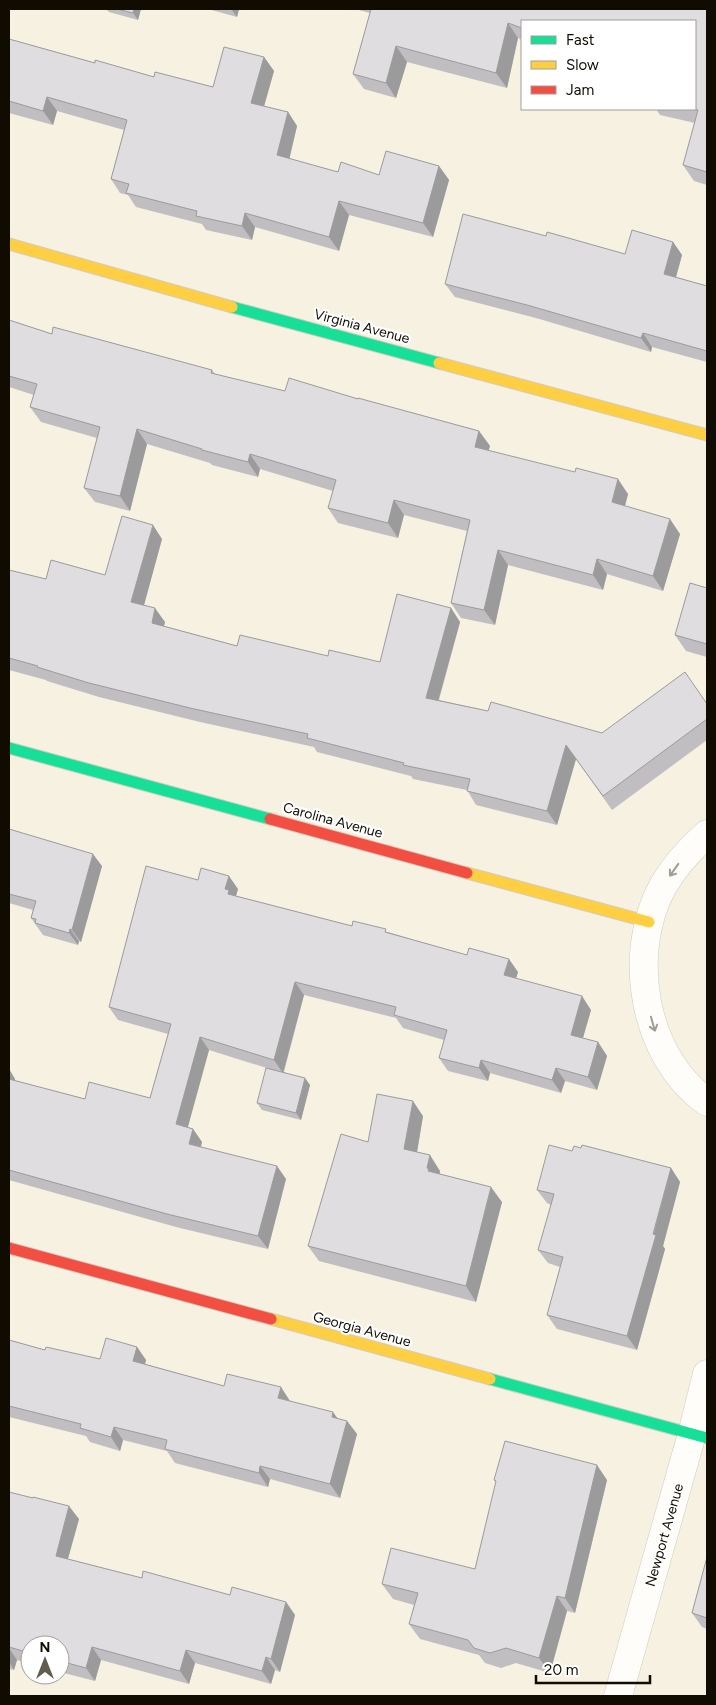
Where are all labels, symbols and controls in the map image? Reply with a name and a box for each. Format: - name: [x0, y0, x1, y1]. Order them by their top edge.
- legend: [521, 20, 696, 110]
- text: Fast: [566, 31, 595, 49]
- text: Slow: [566, 56, 599, 74]
- text: Jam: [566, 81, 594, 99]
- street label: Virginia Avenue: [312, 306, 412, 347]
- street label: Carolina Avenue: [281, 799, 385, 842]
- one-way arrow: [669, 862, 679, 876]
- one-way arrow: [648, 1016, 658, 1032]
- street label: Georgia Avenue: [311, 1308, 413, 1351]
- street label: Newport Avenue: [642, 1481, 687, 1589]
- north arrow: [20, 1635, 70, 1685]
- text: N: [40, 1639, 50, 1656]
- scale bar: [536, 1652, 650, 1684]
- text: 20 m: [544, 1661, 578, 1679]

